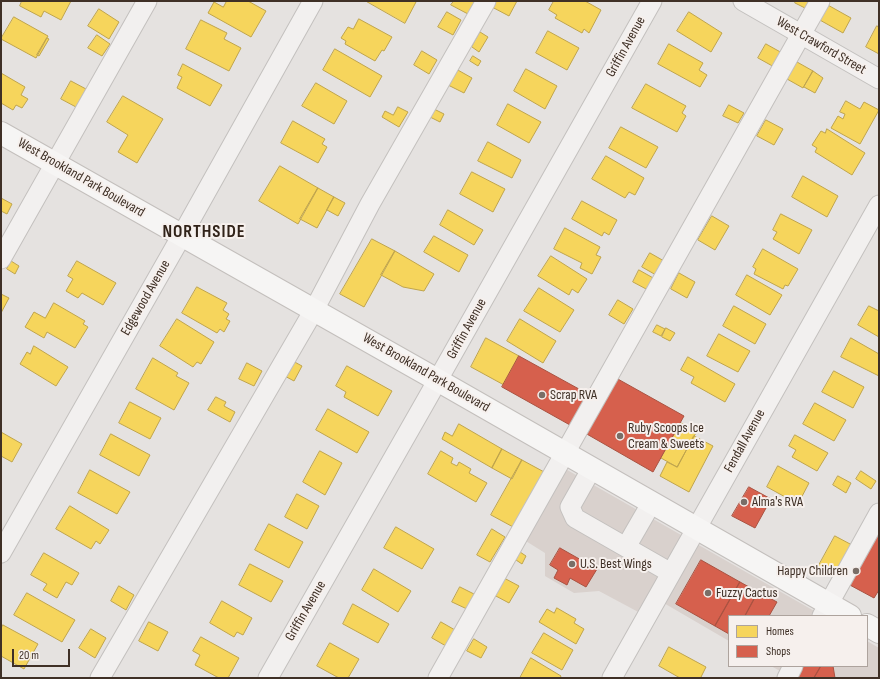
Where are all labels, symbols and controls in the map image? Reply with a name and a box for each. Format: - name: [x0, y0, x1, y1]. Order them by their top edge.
- street label: Griffin Avenue: [602, 14, 650, 80]
- street label: West Crawford Street: [773, 14, 869, 78]
- street label: West Brookland Park Boulevard: [14, 135, 148, 221]
- district label: NORTHSIDE: [162, 221, 246, 243]
- street label: Edgewood Avenue: [118, 257, 174, 339]
- street label: Griffin Avenue: [443, 296, 491, 362]
- street label: West Brookland Park Boulevard: [359, 330, 493, 416]
- place label: Scrap RVA: [550, 387, 597, 403]
- marker: Scrap RVA: [537, 390, 547, 400]
- street label: Fendall Avenue: [721, 406, 769, 476]
- place label: Ruby Scoops Ice Cream & Sweets: [628, 420, 704, 452]
- marker: Ruby Scoops Ice Cream & Sweets: [615, 431, 625, 441]
- place label: Alma's RVA: [752, 494, 803, 510]
- marker: Alma's RVA: [739, 497, 749, 507]
- place label: U.S. Best Wings: [580, 556, 652, 572]
- marker: U.S. Best Wings: [567, 559, 577, 569]
- place label: Happy Children: [777, 563, 848, 579]
- marker: Happy Children: [851, 566, 861, 576]
- street label: Griffin Avenue: [282, 578, 330, 644]
- place label: Fuzzy Cactus: [716, 585, 778, 601]
- marker: Fuzzy Cactus: [703, 588, 713, 598]
- legend: [728, 615, 868, 667]
- text: Homes: [766, 624, 794, 639]
- scale bar: [14, 641, 72, 667]
- text: Shops: [766, 644, 791, 659]
- text: 20 m: [19, 648, 39, 663]

